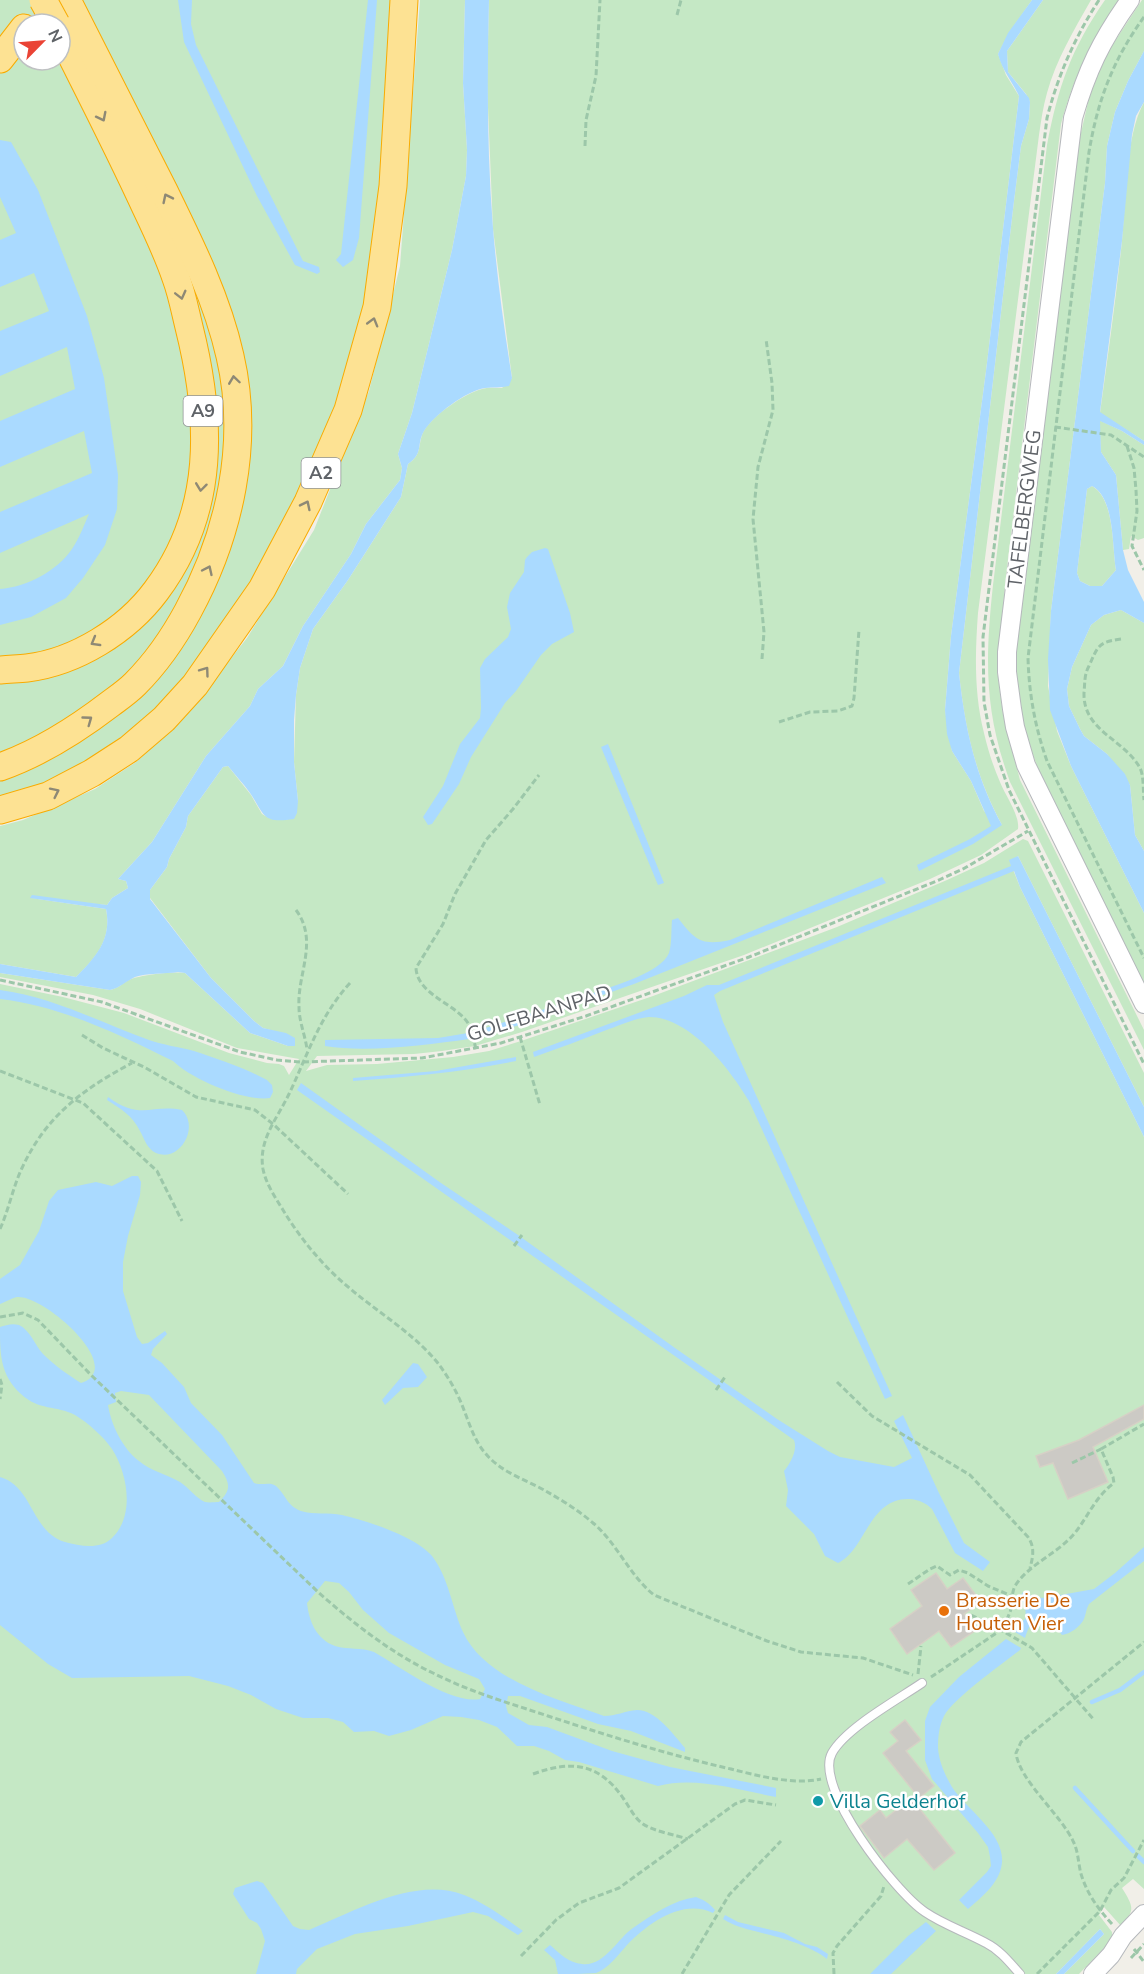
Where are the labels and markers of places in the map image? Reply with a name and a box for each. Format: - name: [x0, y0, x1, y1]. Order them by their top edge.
- place label: Brasserie De Houten Vier: [956, 1587, 1070, 1637]
- marker: Brasserie De Houten Vier: [937, 1604, 951, 1618]
- place label: Villa Gelderhof: [829, 1788, 966, 1815]
- marker: Villa Gelderhof: [811, 1794, 825, 1808]

